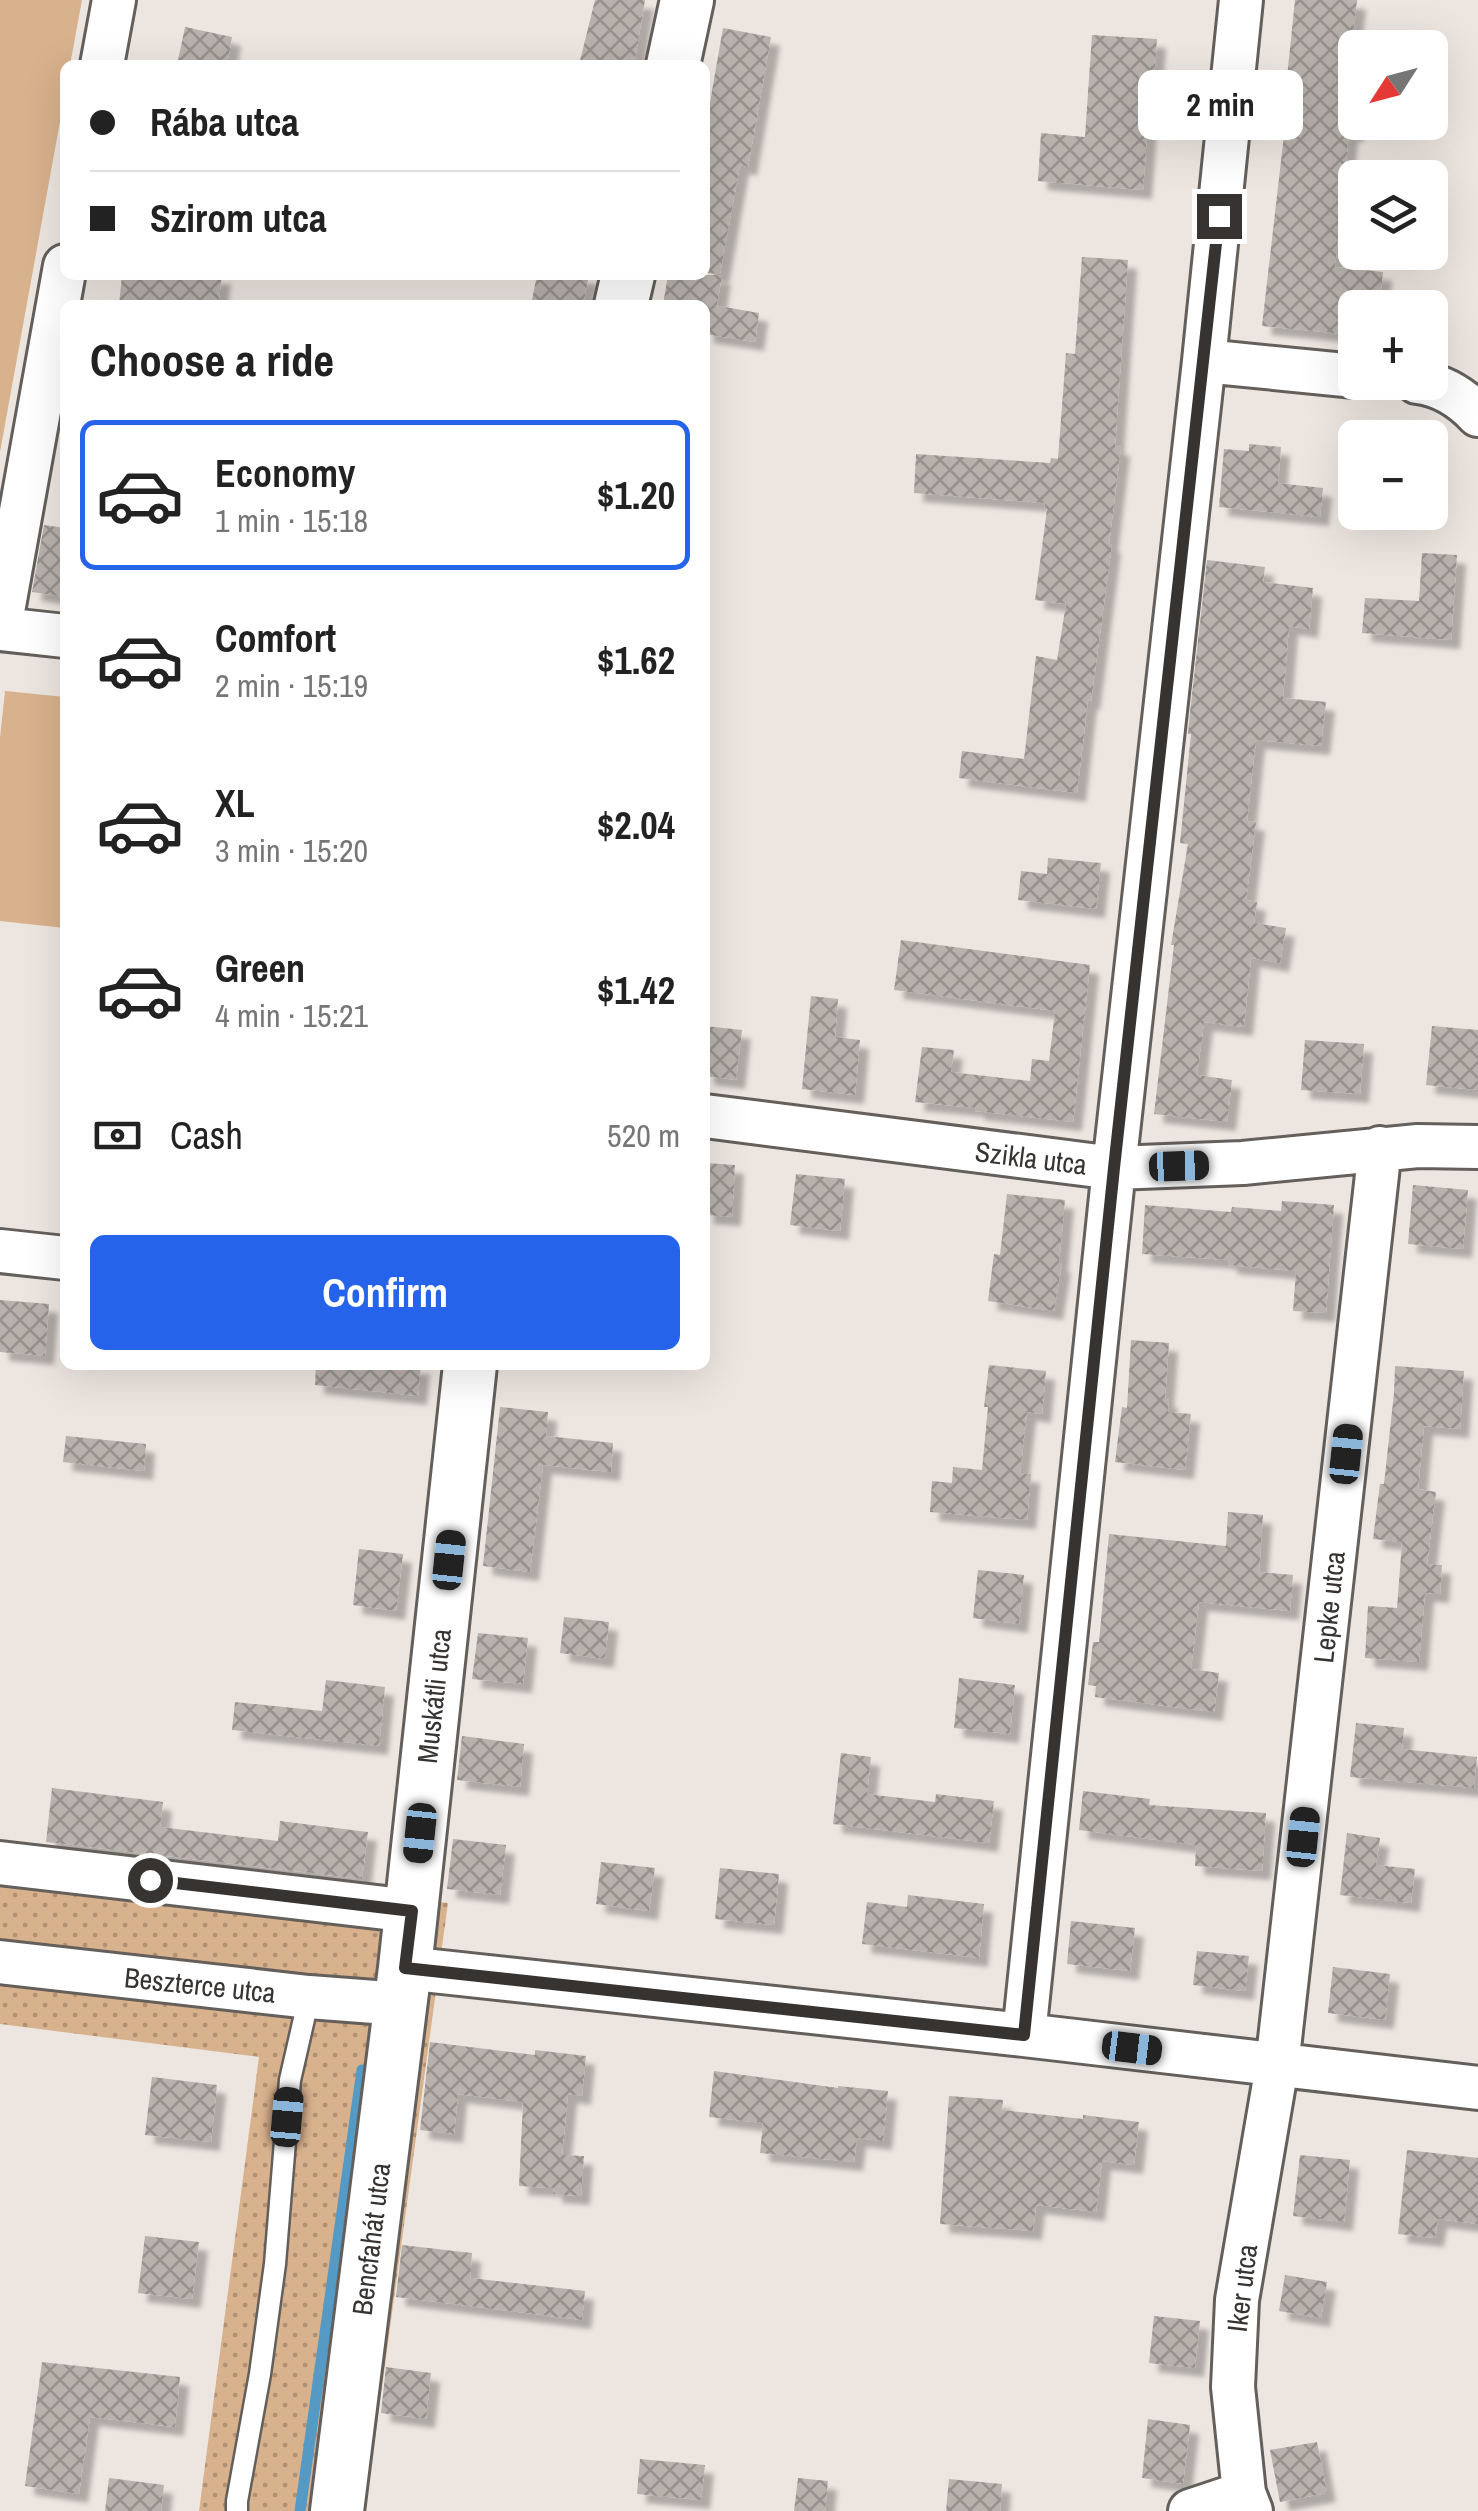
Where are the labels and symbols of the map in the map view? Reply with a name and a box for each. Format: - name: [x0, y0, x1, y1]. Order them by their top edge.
- north arrow: [1338, 30, 1448, 140]
- callout: 2 min: [1136, 71, 1302, 141]
- route end: [1197, 194, 1242, 239]
- street label: Szikla utca: [973, 1132, 1089, 1184]
- car: [1148, 1150, 1210, 1182]
- car: [1328, 1423, 1364, 1485]
- car: [431, 1529, 467, 1591]
- street label: Lepke utca: [1304, 1549, 1354, 1665]
- street label: Muskátli utca: [408, 1627, 460, 1765]
- car: [402, 1802, 438, 1864]
- car: [1285, 1806, 1321, 1868]
- route start: [128, 1858, 173, 1903]
- street label: Beszterce utca: [122, 1958, 278, 2012]
- car: [1100, 2029, 1164, 2067]
- car: [269, 2086, 305, 2148]
- street label: Bencfahát utca: [343, 2160, 399, 2317]
- street label: Iker utca: [1218, 2242, 1266, 2334]

